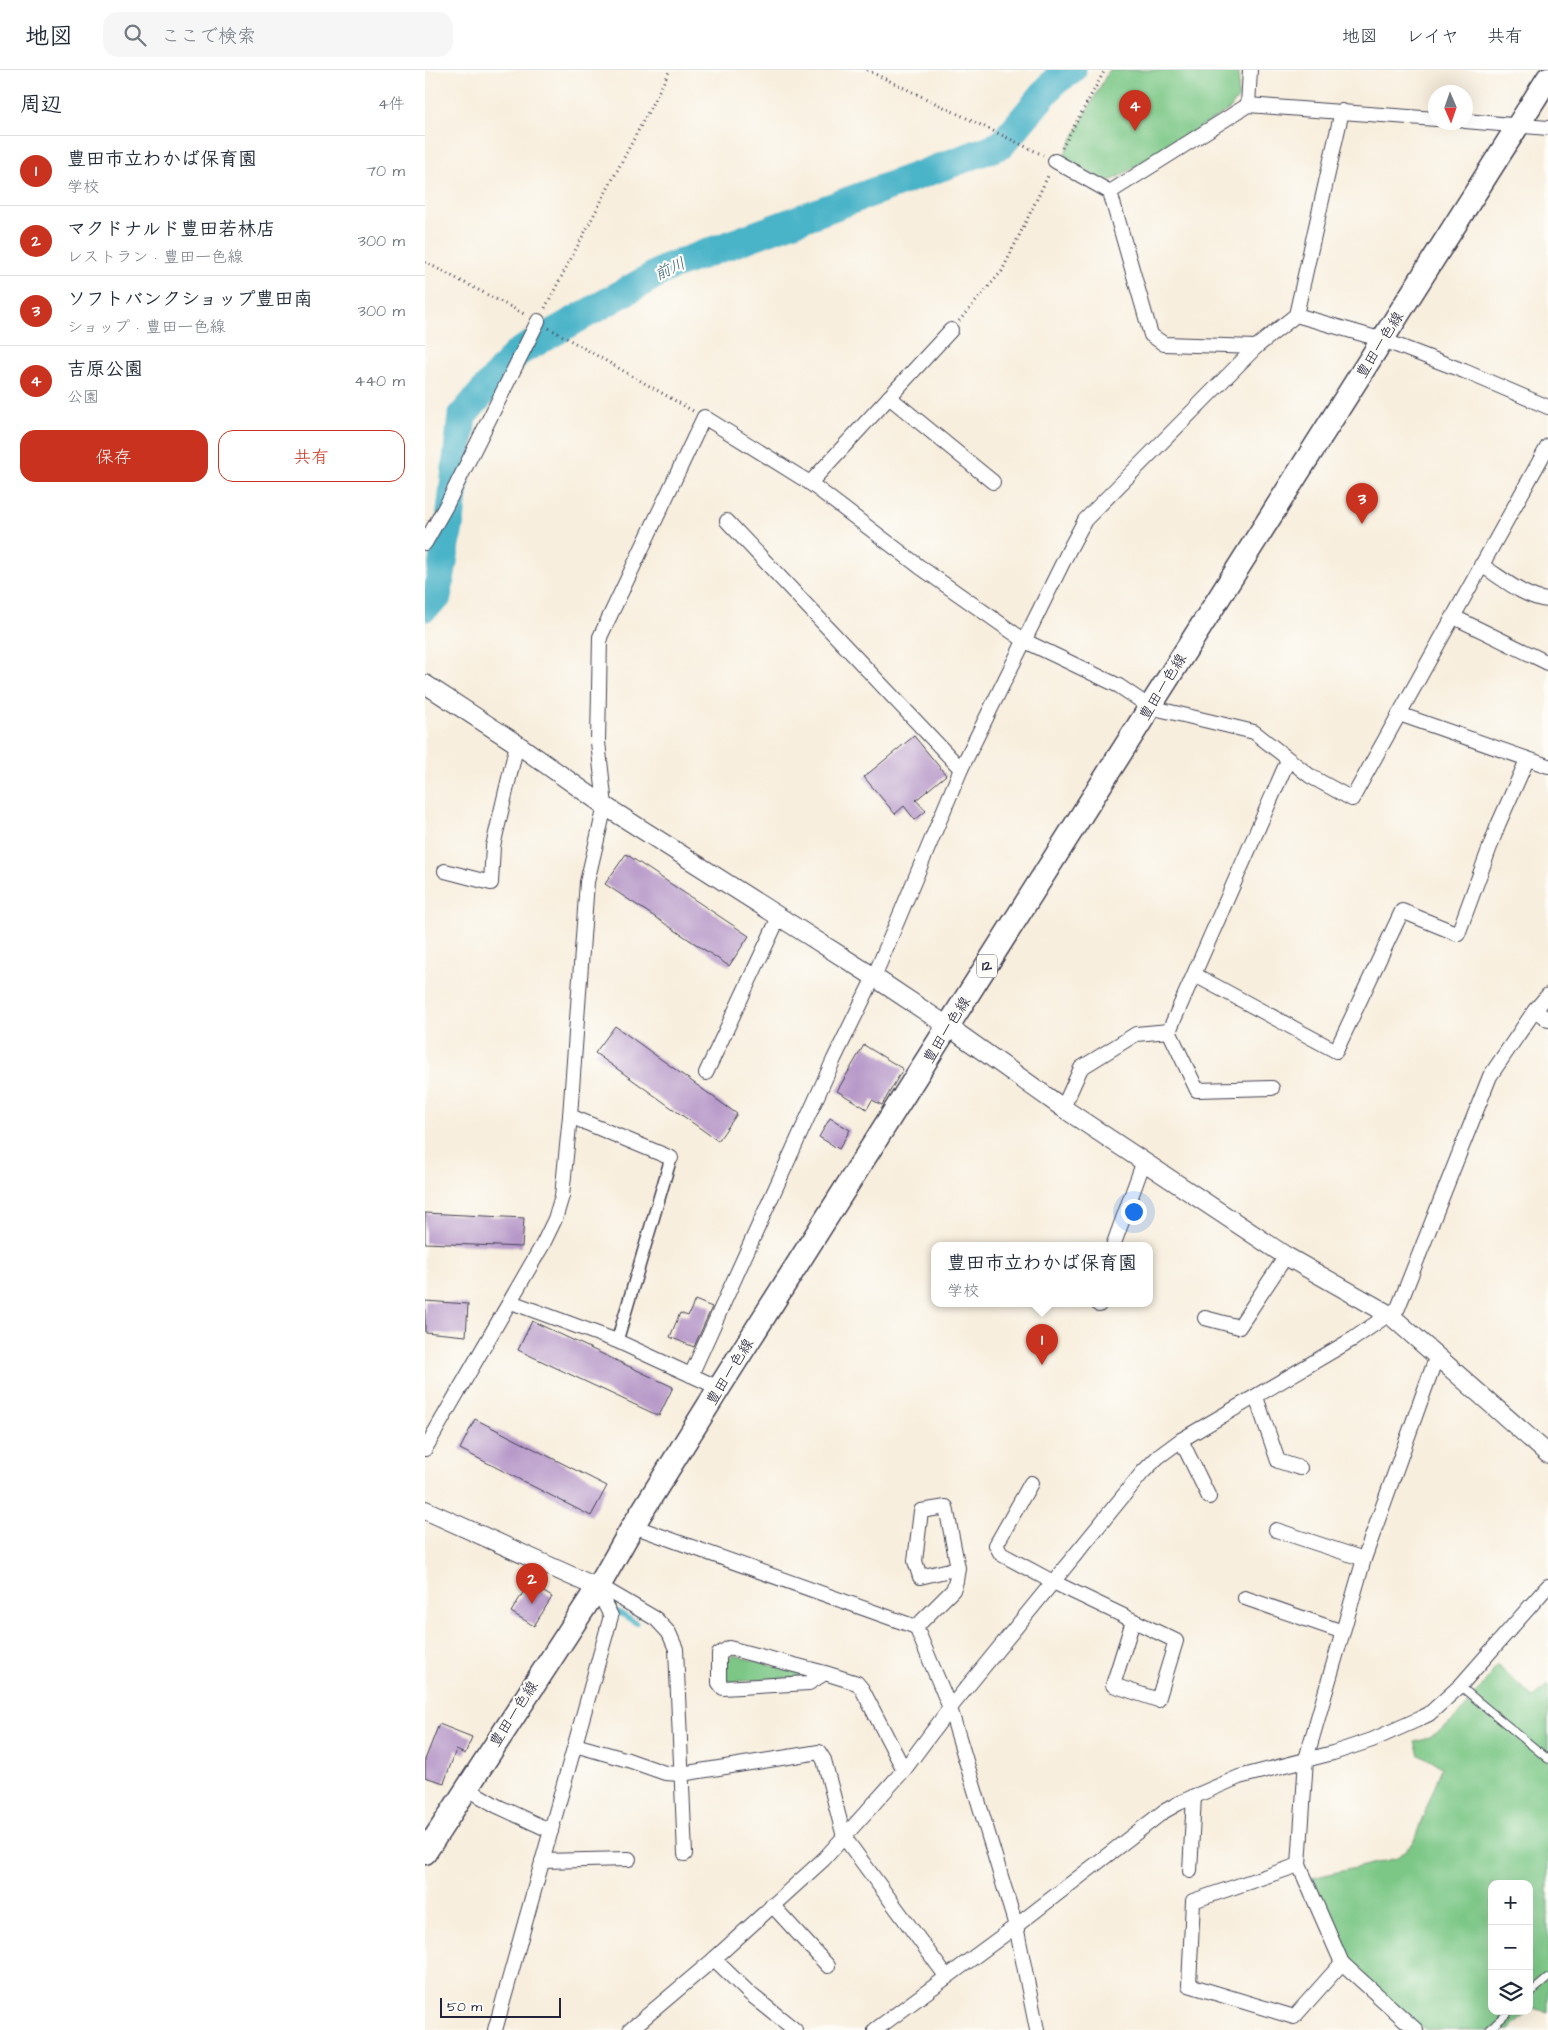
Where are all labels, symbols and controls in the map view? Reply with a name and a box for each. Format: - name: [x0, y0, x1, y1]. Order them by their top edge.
- search box: [103, 12, 453, 57]
- text: 地図: [25, 20, 73, 54]
- icon: search: [121, 21, 149, 49]
- text: ここで検索: [161, 23, 256, 50]
- text: 地図: [1342, 24, 1378, 49]
- text: レイヤ: [1406, 24, 1459, 49]
- text: 共有: [1487, 24, 1523, 49]
- north arrow: [1428, 85, 1473, 130]
- text: 周辺: [20, 90, 62, 119]
- pin: 4: [1119, 90, 1151, 131]
- text: 4件: [378, 93, 405, 115]
- text: 豊田市立わかば保育園: [67, 146, 257, 173]
- text: 1: [35, 160, 37, 182]
- text: 70 m: [366, 160, 405, 182]
- text: 学校: [67, 176, 99, 198]
- text: マクドナルド豊田若林店: [67, 216, 275, 243]
- text: 2: [31, 230, 41, 252]
- text: 300 m: [358, 230, 405, 252]
- text: レストラン · 豊田一色線: [67, 246, 243, 268]
- water label: 前川: [651, 252, 689, 286]
- text: ソフトバンクショップ豊田南: [67, 286, 312, 313]
- text: 3: [32, 300, 40, 322]
- text: 300 m: [358, 300, 405, 322]
- street label: 豊田一色線: [1351, 308, 1409, 382]
- text: ショップ · 豊田一色線: [67, 316, 225, 338]
- text: 吉原公園: [67, 356, 143, 383]
- text: 4: [31, 370, 41, 392]
- text: 440 m: [354, 370, 405, 392]
- text: 公園: [67, 386, 99, 408]
- button: 保存: [20, 430, 208, 482]
- button: 共有: [218, 430, 405, 482]
- pin: 3: [1346, 483, 1378, 524]
- street label: 豊田一色線: [1134, 650, 1192, 724]
- road number: 12: [977, 954, 997, 978]
- street label: 豊田一色線: [918, 993, 976, 1067]
- your location: [1121, 1199, 1147, 1225]
- popup: [931, 1242, 1153, 1307]
- text: 豊田市立わかば保育園: [947, 1250, 1137, 1277]
- text: 学校: [947, 1280, 979, 1302]
- pin: 1: [1026, 1324, 1058, 1365]
- street label: 豊田一色線: [701, 1335, 759, 1409]
- pin: 2: [516, 1563, 548, 1604]
- street label: 豊田一色線: [485, 1677, 543, 1751]
- map controls: [1488, 1880, 1533, 2015]
- button: +: [1488, 1880, 1533, 1925]
- button: −: [1488, 1925, 1533, 1970]
- button: layers: [1488, 1970, 1533, 2015]
- scale bar: [440, 1995, 561, 2018]
- text: 50 m: [447, 1997, 482, 2017]

